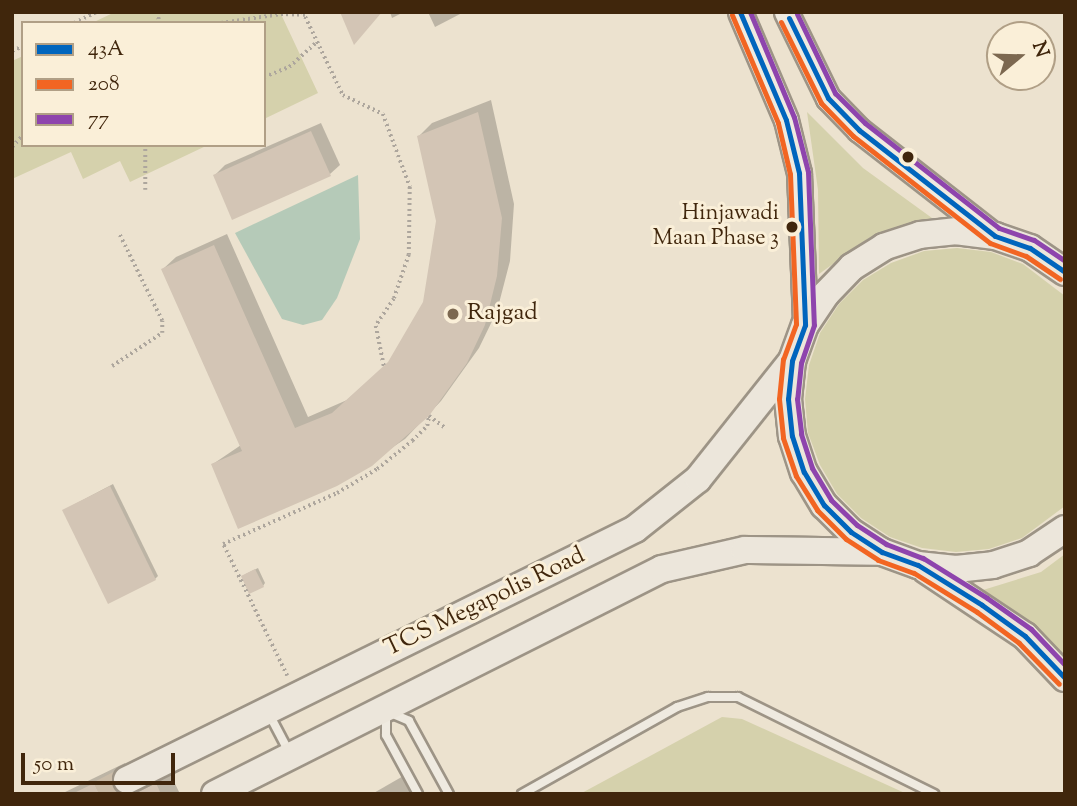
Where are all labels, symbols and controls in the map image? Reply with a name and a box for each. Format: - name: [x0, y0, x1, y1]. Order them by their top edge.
- legend: [21, 21, 266, 147]
- north arrow: [986, 21, 1056, 91]
- text: 43A: [88, 35, 124, 65]
- text: N: [1024, 38, 1055, 61]
- text: 208: [88, 70, 119, 100]
- text: 77: [88, 105, 109, 135]
- unlabelled marker: [901, 150, 915, 164]
- place label: Hinjawadi Maan Phase 3: [653, 201, 779, 252]
- marker: Hinjawadi Maan Phase 3: [785, 220, 799, 234]
- place label: Rajgad: [467, 300, 538, 328]
- marker: Rajgad: [445, 306, 461, 322]
- street label: TCS Megapolis Road: [380, 542, 590, 664]
- scale bar: [24, 740, 178, 784]
- text: 50 m: [34, 750, 74, 780]

